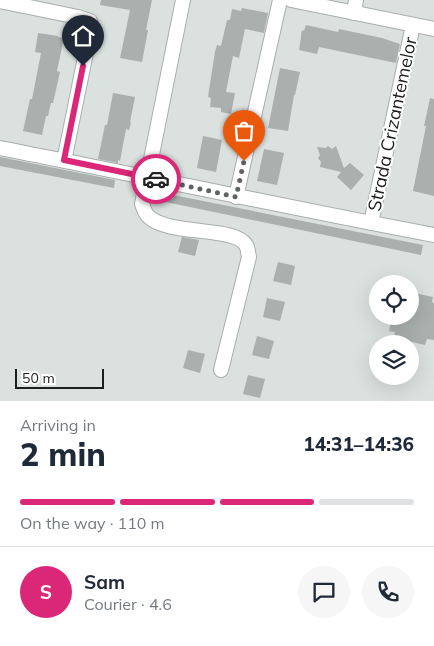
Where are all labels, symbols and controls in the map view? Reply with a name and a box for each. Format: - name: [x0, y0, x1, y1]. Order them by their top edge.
- pin: [62, 15, 104, 66]
- icon: home: [69, 22, 97, 50]
- street label: Strada Crizantemelor: [362, 34, 422, 213]
- pin: [223, 110, 265, 161]
- icon: bag: [230, 117, 258, 145]
- courier: [131, 154, 181, 204]
- icon: car: [142, 165, 170, 193]
- map controls: [369, 275, 419, 385]
- button: locate: [369, 275, 419, 325]
- button: layers: [369, 335, 419, 385]
- scale bar: [15, 366, 104, 389]
- text: 50 m: [22, 369, 55, 387]
- text: Arriving in: [20, 415, 96, 435]
- text: 14:31–14:36: [303, 432, 414, 456]
- text: 2 min: [20, 434, 106, 474]
- text: On the way · 110 m: [20, 513, 165, 533]
- button: chat: [298, 566, 350, 618]
- button: phone: [362, 566, 414, 618]
- text: Sam: [84, 570, 125, 594]
- text: S: [40, 580, 52, 604]
- text: Courier · 4.6: [84, 594, 172, 614]

